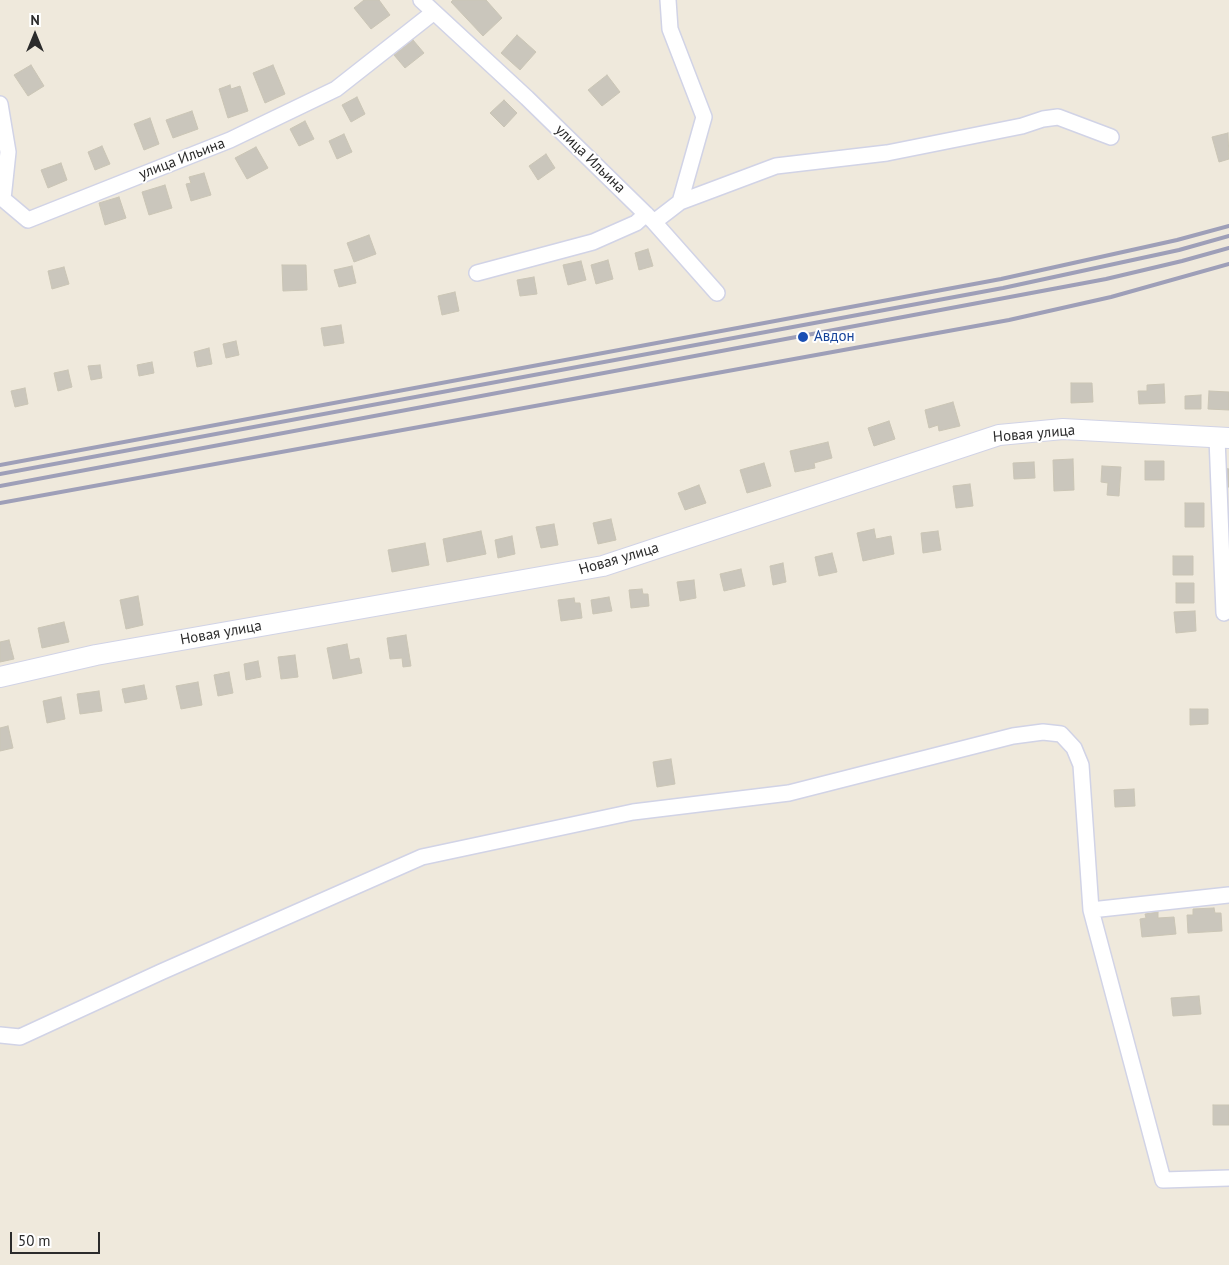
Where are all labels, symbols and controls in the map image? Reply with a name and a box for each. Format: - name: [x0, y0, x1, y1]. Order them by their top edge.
- north arrow: [10, 10, 60, 60]
- text: N: [30, 11, 40, 29]
- street label: улица Ильина: [551, 121, 629, 197]
- street label: улица Ильина: [136, 134, 228, 184]
- place label: Авдон: [814, 328, 855, 346]
- marker: Авдон: [796, 330, 810, 344]
- street label: Новая улица: [992, 421, 1076, 447]
- street label: Новая улица: [577, 539, 661, 579]
- street label: Новая улица: [179, 617, 263, 649]
- scale bar: [12, 1222, 102, 1254]
- text: 50 m: [18, 1231, 51, 1250]

